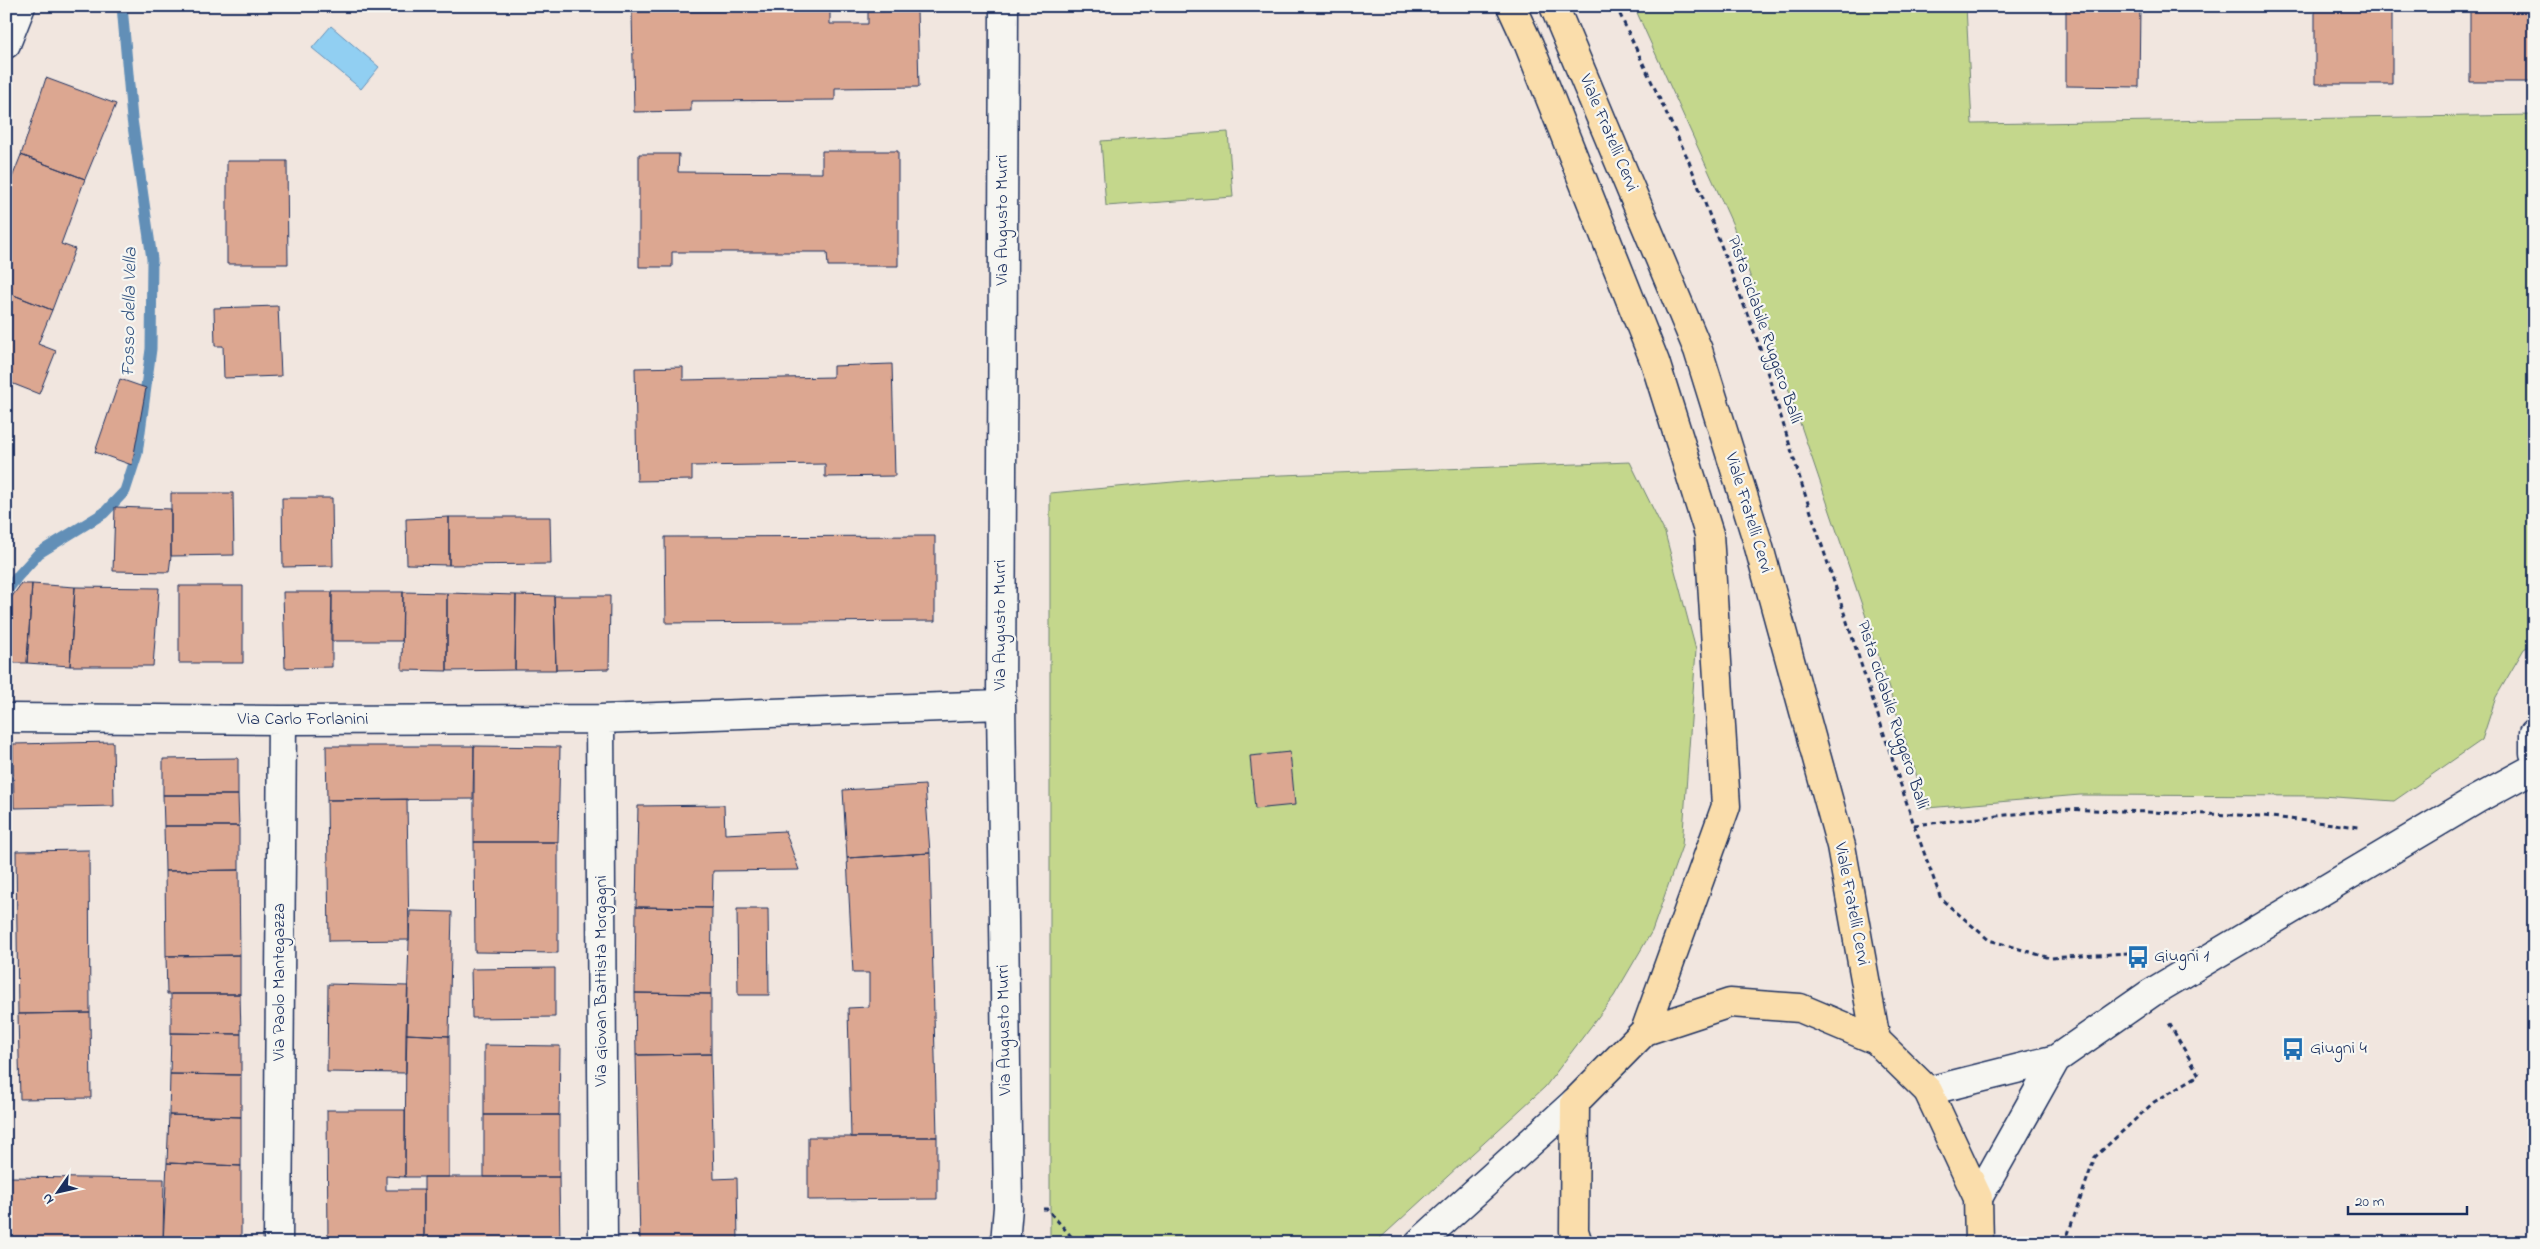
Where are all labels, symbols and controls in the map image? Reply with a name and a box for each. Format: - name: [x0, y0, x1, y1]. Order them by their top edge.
- street label: Viale Fratelli Cervi: [1571, 69, 1644, 196]
- street label: Via Augusto Murri: [990, 154, 1017, 287]
- street label: Pista ciclabile Ruggero Balli: [1719, 232, 1808, 428]
- water label: Fosso della Vella: [115, 246, 145, 377]
- street label: Viale Fratelli Cervi: [1717, 448, 1779, 577]
- street label: Via Augusto Murri: [988, 559, 1015, 692]
- street label: Pista ciclabile Ruggero Balli: [1848, 617, 1935, 813]
- street label: Via Carlo Forlanini: [237, 707, 368, 733]
- street label: Viale Fratelli Cervi: [1826, 839, 1876, 968]
- street label: Via Giovan Battista Morgagni: [589, 875, 616, 1088]
- street label: Via Paolo Mantegazza: [267, 903, 294, 1062]
- bus stop icon: Giugni 1: [2125, 944, 2151, 970]
- place label: Giugni 1: [2154, 944, 2209, 971]
- street label: Via Augusto Murri: [991, 964, 1020, 1097]
- bus stop icon: Giugni 4: [2280, 1036, 2306, 1062]
- place label: Giugni 4: [2310, 1036, 2367, 1063]
- north arrow: [32, 1166, 82, 1216]
- scale bar: [2348, 1184, 2466, 1216]
- text: N: [37, 1189, 60, 1208]
- text: 20 m: [2355, 1191, 2385, 1213]

